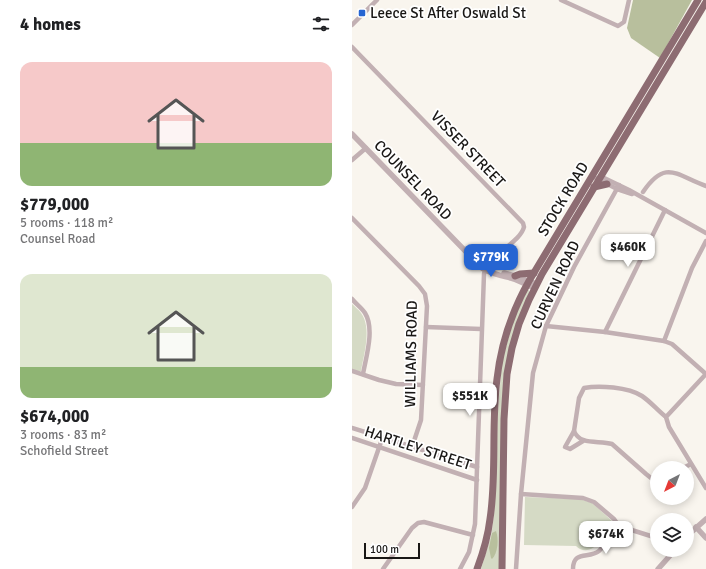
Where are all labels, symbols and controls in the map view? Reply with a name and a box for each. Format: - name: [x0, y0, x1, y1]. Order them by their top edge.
- place label: Leece St After Oswald St: [370, 4, 526, 22]
- marker: Leece St After Oswald St: [357, 8, 367, 18]
- icon: filters: [310, 13, 332, 35]
- text: 4 homes: [20, 14, 81, 35]
- icon: home: [140, 88, 212, 160]
- street label: VISSER STREET: [427, 107, 509, 191]
- street label: COUNSEL ROAD: [370, 136, 456, 224]
- street label: STOCK ROAD: [534, 159, 592, 239]
- text: $779,000: [20, 194, 89, 215]
- text: 5 rooms · 118 m²: [20, 215, 113, 231]
- text: Counsel Road: [20, 231, 95, 247]
- pin: $460K: [600, 234, 656, 268]
- street label: CURVEN ROAD: [527, 238, 583, 332]
- text: $460K: [610, 239, 646, 255]
- pin: $779K: [463, 244, 519, 278]
- text: $779K: [473, 249, 509, 265]
- icon: home: [140, 300, 212, 372]
- street label: WILLIAMS ROAD: [401, 300, 421, 408]
- pin: $551K: [442, 383, 498, 417]
- text: $551K: [452, 388, 488, 404]
- text: $674,000: [20, 406, 89, 427]
- street label: HARTLEY STREET: [362, 422, 474, 474]
- text: 3 rooms · 83 m²: [20, 427, 106, 443]
- text: Schofield Street: [20, 443, 109, 459]
- north arrow: [650, 461, 694, 505]
- map controls: [650, 461, 694, 557]
- button: layers: [650, 513, 694, 557]
- pin: $674K: [578, 521, 634, 555]
- text: $674K: [588, 526, 624, 542]
- scale bar: [364, 541, 420, 560]
- text: 100 m: [370, 543, 399, 556]

